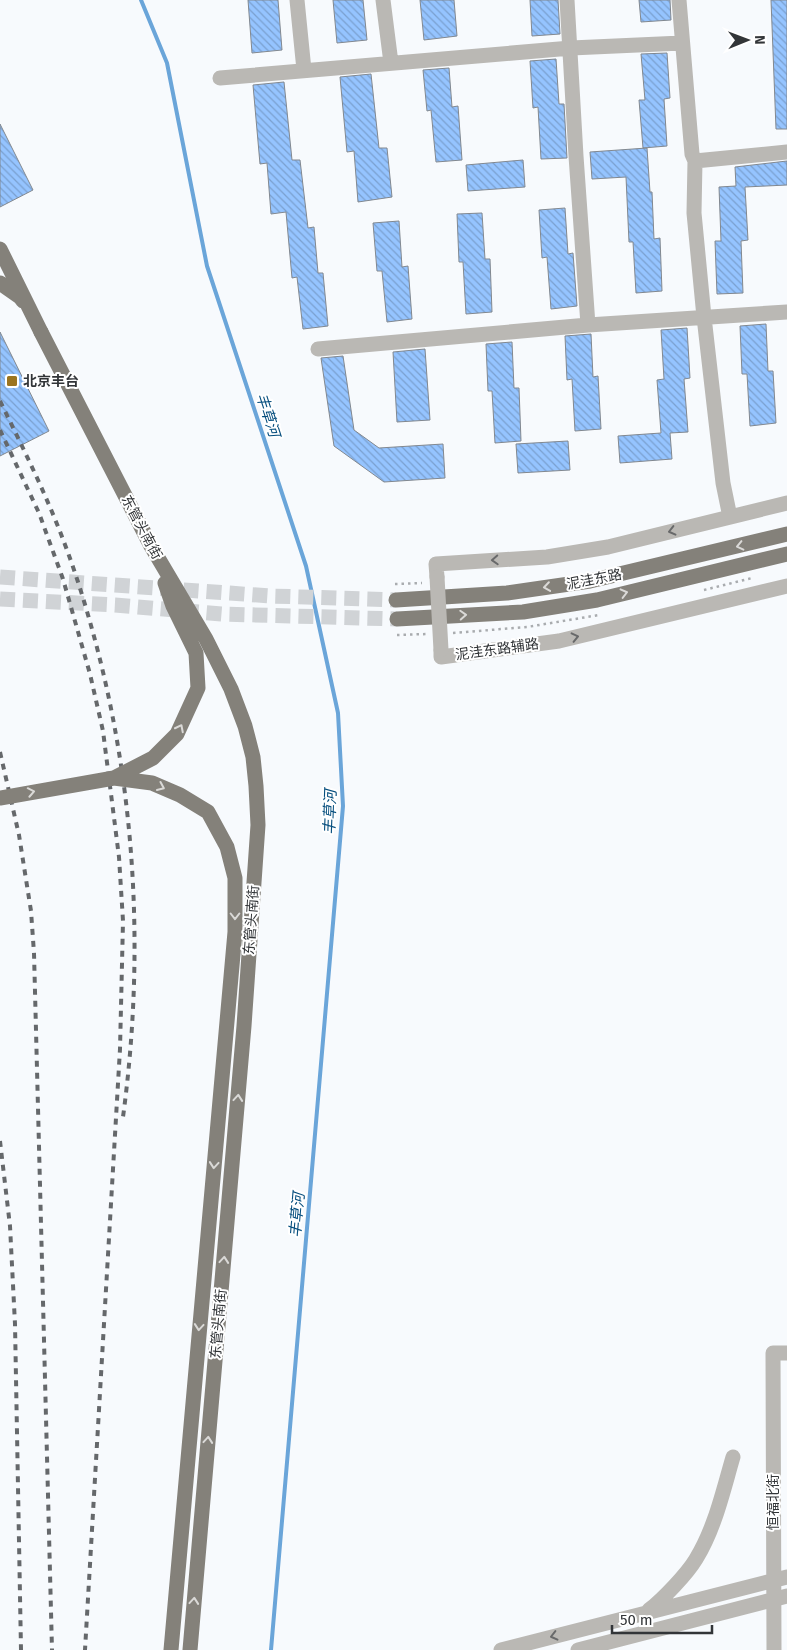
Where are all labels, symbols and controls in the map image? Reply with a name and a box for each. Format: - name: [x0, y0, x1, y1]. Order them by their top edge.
- north arrow: [722, 15, 772, 65]
- text: N: [751, 35, 768, 45]
- place label: 北京丰台: [23, 373, 79, 390]
- marker: 北京丰台: [5, 374, 19, 388]
- water label: 丰草河: [252, 391, 284, 442]
- street label: 东管头南街: [118, 492, 165, 562]
- one-way arrow: [667, 525, 676, 536]
- one-way arrow: [735, 540, 744, 551]
- one-way arrow: [490, 554, 498, 565]
- street label: 泥洼东路: [565, 566, 623, 593]
- one-way arrow: [542, 581, 550, 592]
- one-way arrow: [619, 588, 628, 599]
- one-way arrow: [460, 610, 468, 621]
- one-way arrow: [571, 632, 580, 643]
- street label: 泥洼东路辅路: [454, 635, 540, 664]
- one-way arrow: [174, 724, 184, 733]
- one-way arrow: [156, 781, 165, 791]
- water label: 丰草河: [320, 786, 340, 835]
- one-way arrow: [27, 788, 36, 798]
- street label: 东管头南街: [241, 885, 262, 956]
- one-way arrow: [230, 912, 240, 920]
- one-way arrow: [232, 1094, 243, 1102]
- one-way arrow: [208, 1161, 219, 1169]
- water label: 丰草河: [286, 1189, 308, 1238]
- one-way arrow: [218, 1256, 229, 1264]
- street label: 东管头南街: [207, 1288, 230, 1360]
- one-way arrow: [194, 1323, 205, 1331]
- one-way arrow: [202, 1435, 213, 1443]
- street label: 恒福北街: [765, 1474, 782, 1530]
- one-way arrow: [188, 1597, 199, 1605]
- scale bar: [612, 1602, 712, 1634]
- text: 50 m: [620, 1611, 653, 1629]
- one-way arrow: [551, 1631, 559, 1641]

